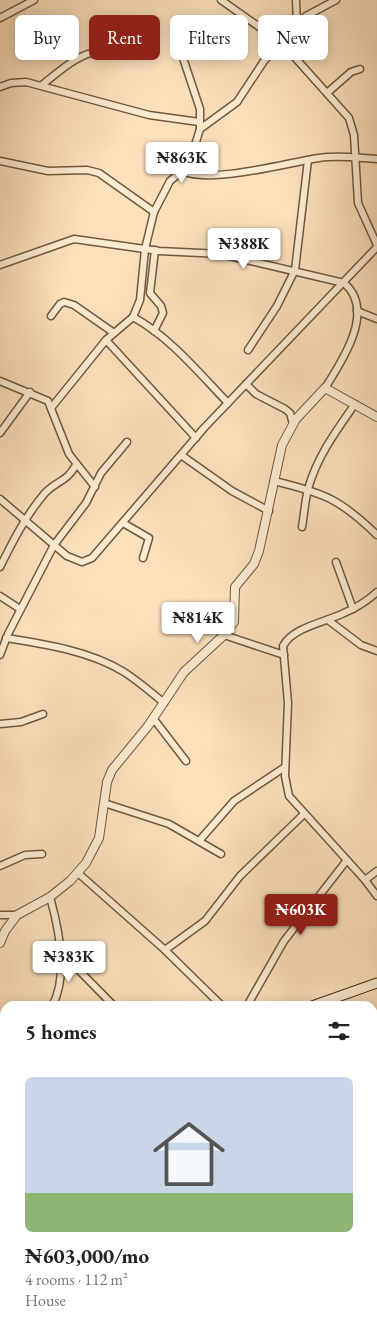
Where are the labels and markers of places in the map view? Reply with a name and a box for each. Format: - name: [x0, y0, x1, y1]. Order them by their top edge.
- pin: ₦863K: [147, 142, 217, 184]
- pin: ₦388K: [209, 228, 279, 270]
- pin: ₦814K: [163, 602, 233, 644]
- pin: ₦603K: [266, 894, 336, 936]
- pin: ₦383K: [34, 940, 104, 983]

